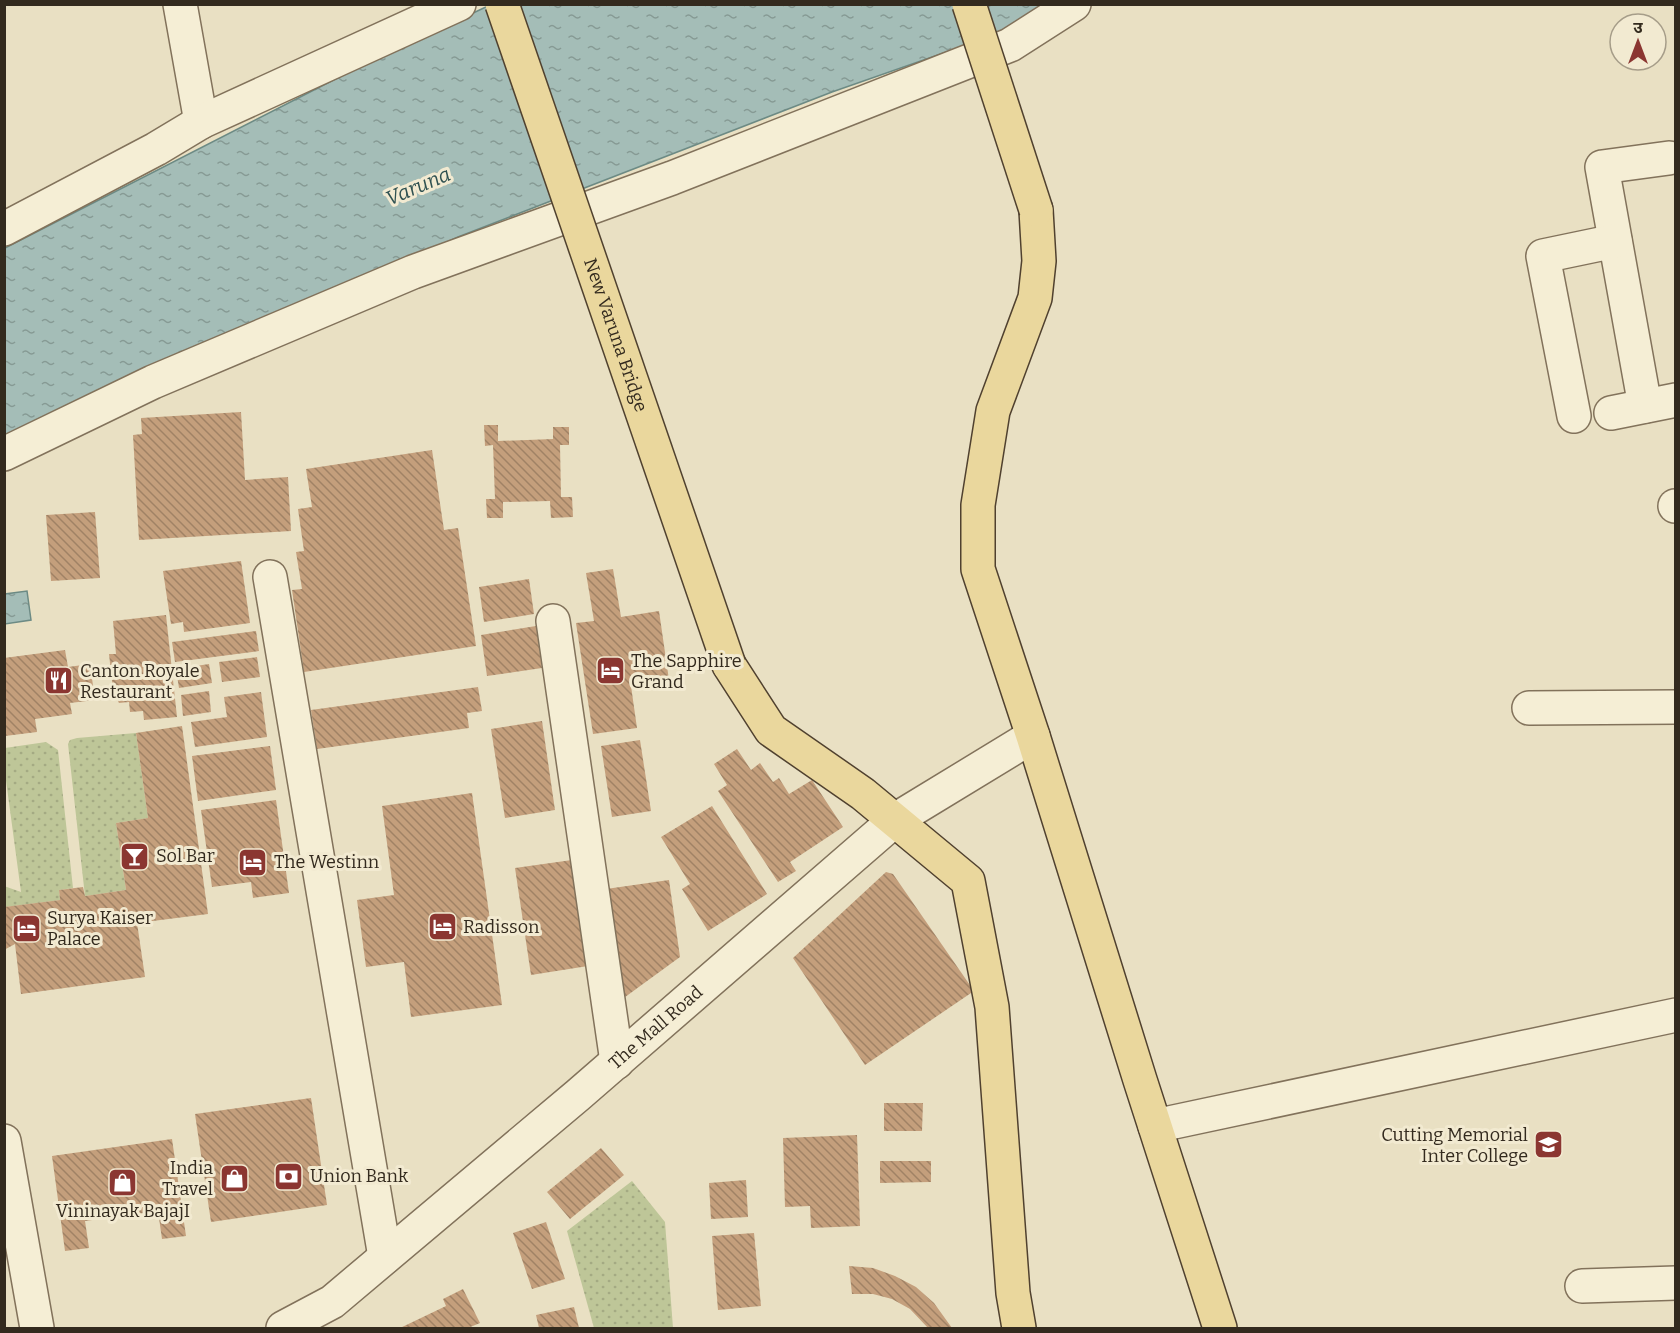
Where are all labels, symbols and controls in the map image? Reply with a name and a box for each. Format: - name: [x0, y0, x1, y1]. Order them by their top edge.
- north arrow: [1608, 12, 1668, 72]
- text: उ: [1633, 18, 1643, 37]
- water label: Varuna: [382, 162, 454, 210]
- street label: New Varuna Bridge: [579, 255, 652, 415]
- place label: The Sapphire Grand: [631, 650, 742, 693]
- hotel icon: The Sapphire Grand: [594, 655, 626, 687]
- place label: Canton Royale Restaurant: [80, 660, 200, 703]
- restaurant icon: Canton Royale Restaurant: [43, 665, 75, 697]
- bar icon: Sol Bar: [119, 840, 151, 872]
- place label: Sol Bar: [156, 845, 215, 867]
- hotel icon: The Westinn: [237, 846, 269, 878]
- place label: The Westinn: [274, 851, 380, 873]
- place label: Surya Kaiser Palace: [47, 907, 153, 950]
- hotel icon: Radisson: [426, 911, 458, 943]
- hotel icon: Surya Kaiser Palace: [10, 912, 42, 944]
- place label: Radisson: [463, 916, 540, 938]
- street label: The Mall Road: [604, 981, 707, 1074]
- place label: Cutting Memorial Inter College: [1381, 1124, 1528, 1167]
- school or university icon: Cutting Memorial Inter College: [1533, 1129, 1565, 1161]
- place label: India Travel: [162, 1157, 213, 1200]
- bank icon: Union Bank: [273, 1160, 305, 1192]
- shop icon: India Travel: [218, 1162, 250, 1194]
- place label: Union Bank: [310, 1165, 409, 1187]
- shop icon: Vininayak BajajI: [107, 1166, 139, 1198]
- place label: Vininayak BajajI: [56, 1200, 190, 1222]

